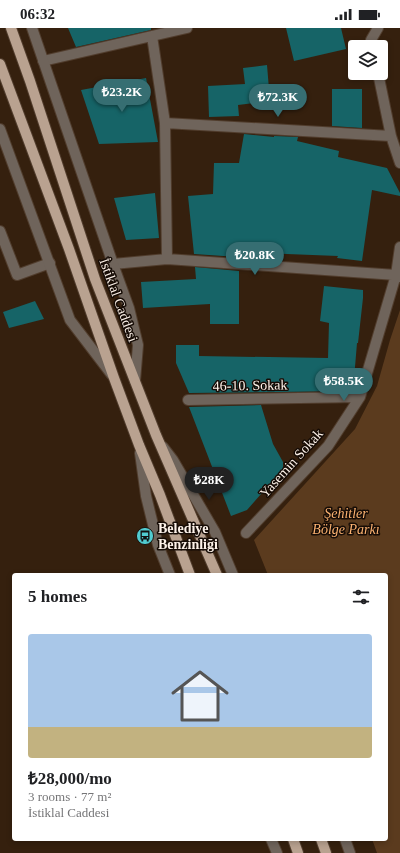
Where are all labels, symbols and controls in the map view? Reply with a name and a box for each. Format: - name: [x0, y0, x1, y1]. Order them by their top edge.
- text: 06:32: [20, 6, 55, 22]
- map controls: [348, 40, 388, 80]
- button: layers: [348, 40, 388, 80]
- pin: ₺23.2K: [89, 79, 155, 113]
- text: ₺23.2K: [102, 84, 142, 99]
- pin: ₺72.3K: [245, 84, 311, 118]
- text: ₺72.3K: [258, 89, 298, 104]
- pin: ₺20.8K: [222, 242, 288, 276]
- text: ₺20.8K: [235, 247, 275, 262]
- street label: İstiklal Caddesi: [97, 256, 141, 344]
- pin: ₺58.5K: [311, 368, 377, 402]
- text: ₺58.5K: [324, 373, 364, 388]
- street label: 46-10. Sokak: [213, 377, 287, 394]
- street label: Yasemin Sokak: [257, 426, 326, 501]
- pin: ₺28K: [185, 467, 233, 501]
- text: ₺28K: [194, 472, 224, 487]
- park label: Şehitler Bölge Parkı: [312, 506, 380, 537]
- place label: Belediye Benzinliği: [158, 521, 218, 552]
- bus stop icon: Belediye Benzinliği: [135, 526, 155, 546]
- icon: filters: [350, 586, 372, 608]
- text: 5 homes: [28, 587, 87, 606]
- icon: home: [164, 660, 236, 732]
- text: ₺28,000/mo: [28, 769, 112, 788]
- text: 3 rooms · 77 m²: [28, 789, 111, 804]
- text: İstiklal Caddesi: [28, 805, 109, 820]

